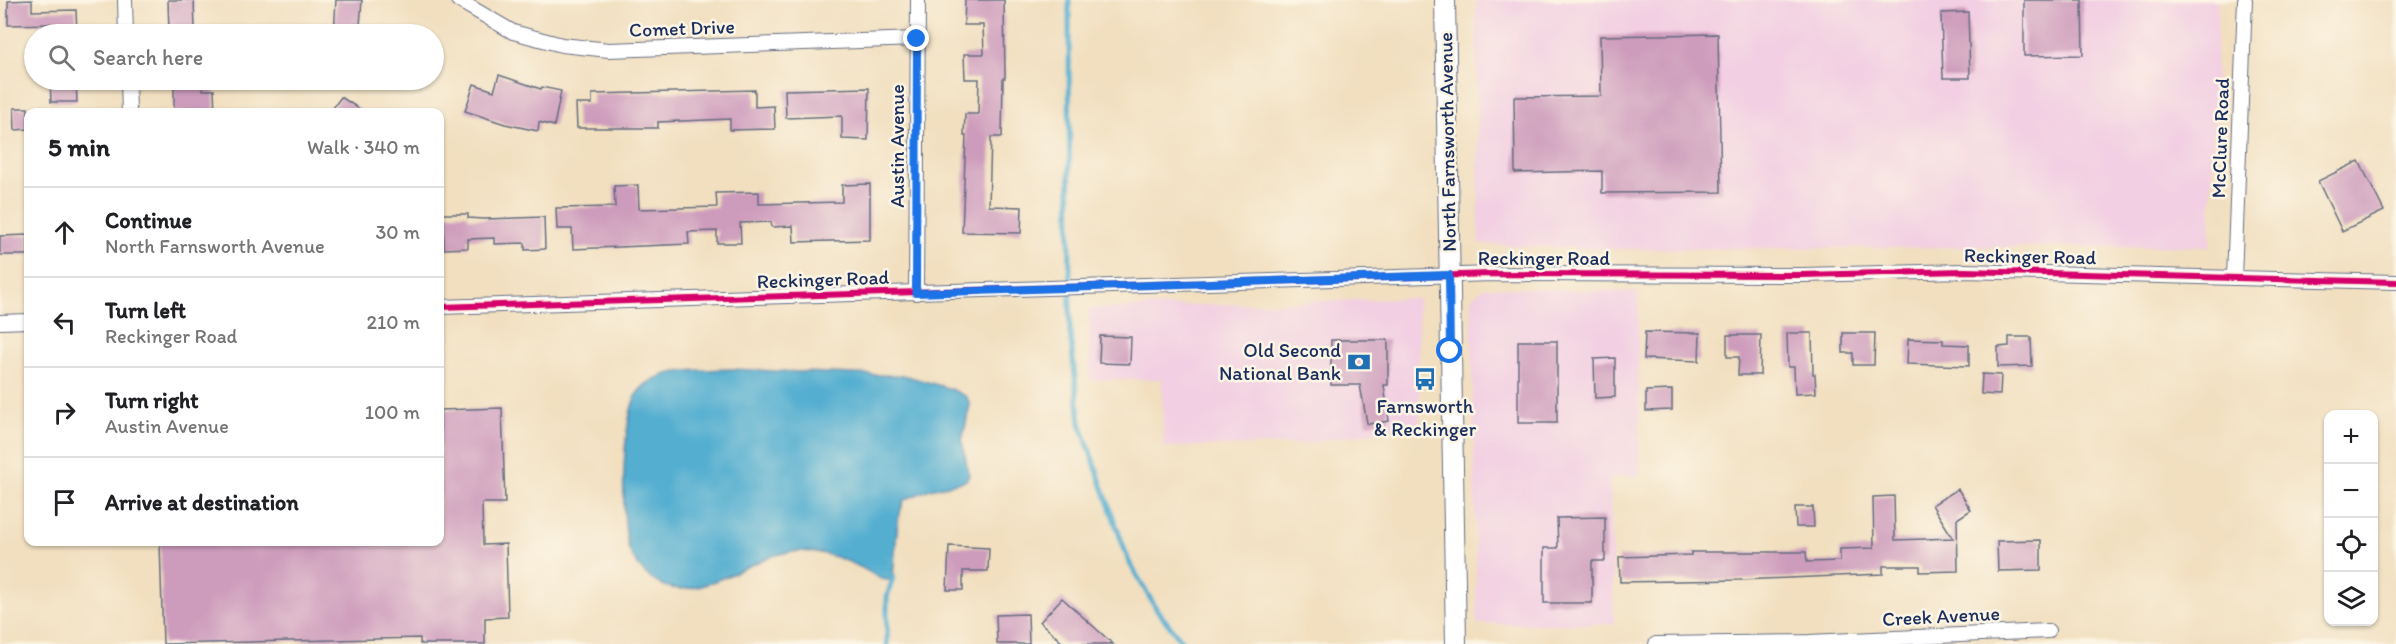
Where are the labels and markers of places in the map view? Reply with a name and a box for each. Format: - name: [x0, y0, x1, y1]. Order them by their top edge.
- place label: Old Second National Bank: [1219, 338, 1341, 385]
- bank icon: Old Second National Bank: [1346, 349, 1372, 375]
- bus stop icon: Farnsworth & Reckinger: [1412, 366, 1438, 392]
- place label: Farnsworth & Reckinger: [1374, 394, 1477, 441]

